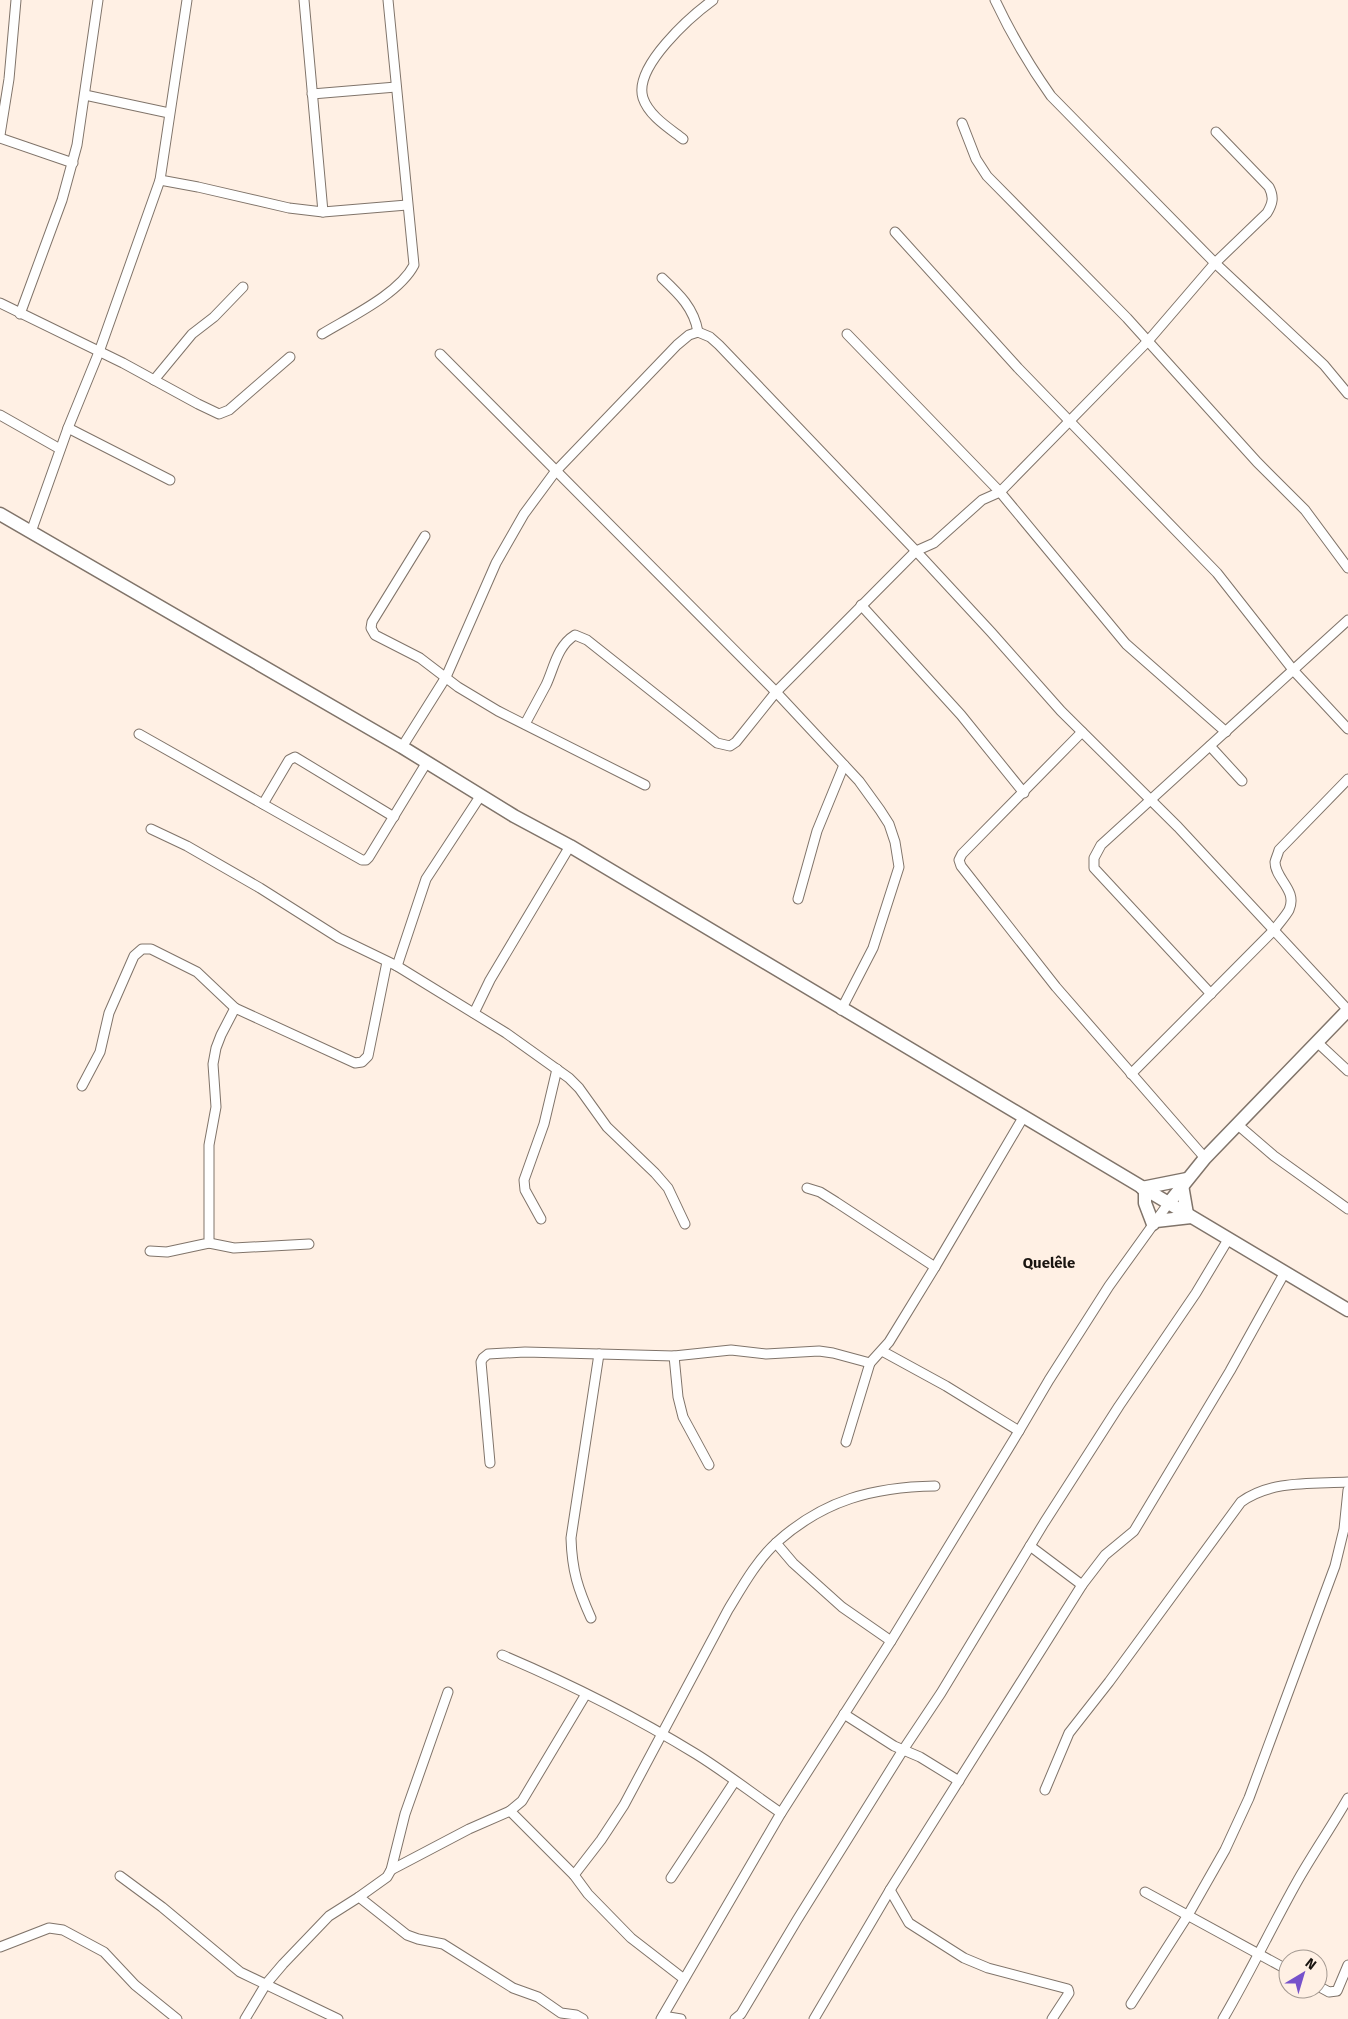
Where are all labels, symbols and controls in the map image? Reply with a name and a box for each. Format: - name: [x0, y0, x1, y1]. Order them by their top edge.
- district label: Quelêle: [1023, 1254, 1075, 1272]
- north arrow: [1278, 1949, 1328, 1999]
- text: N: [1302, 1955, 1320, 1974]

